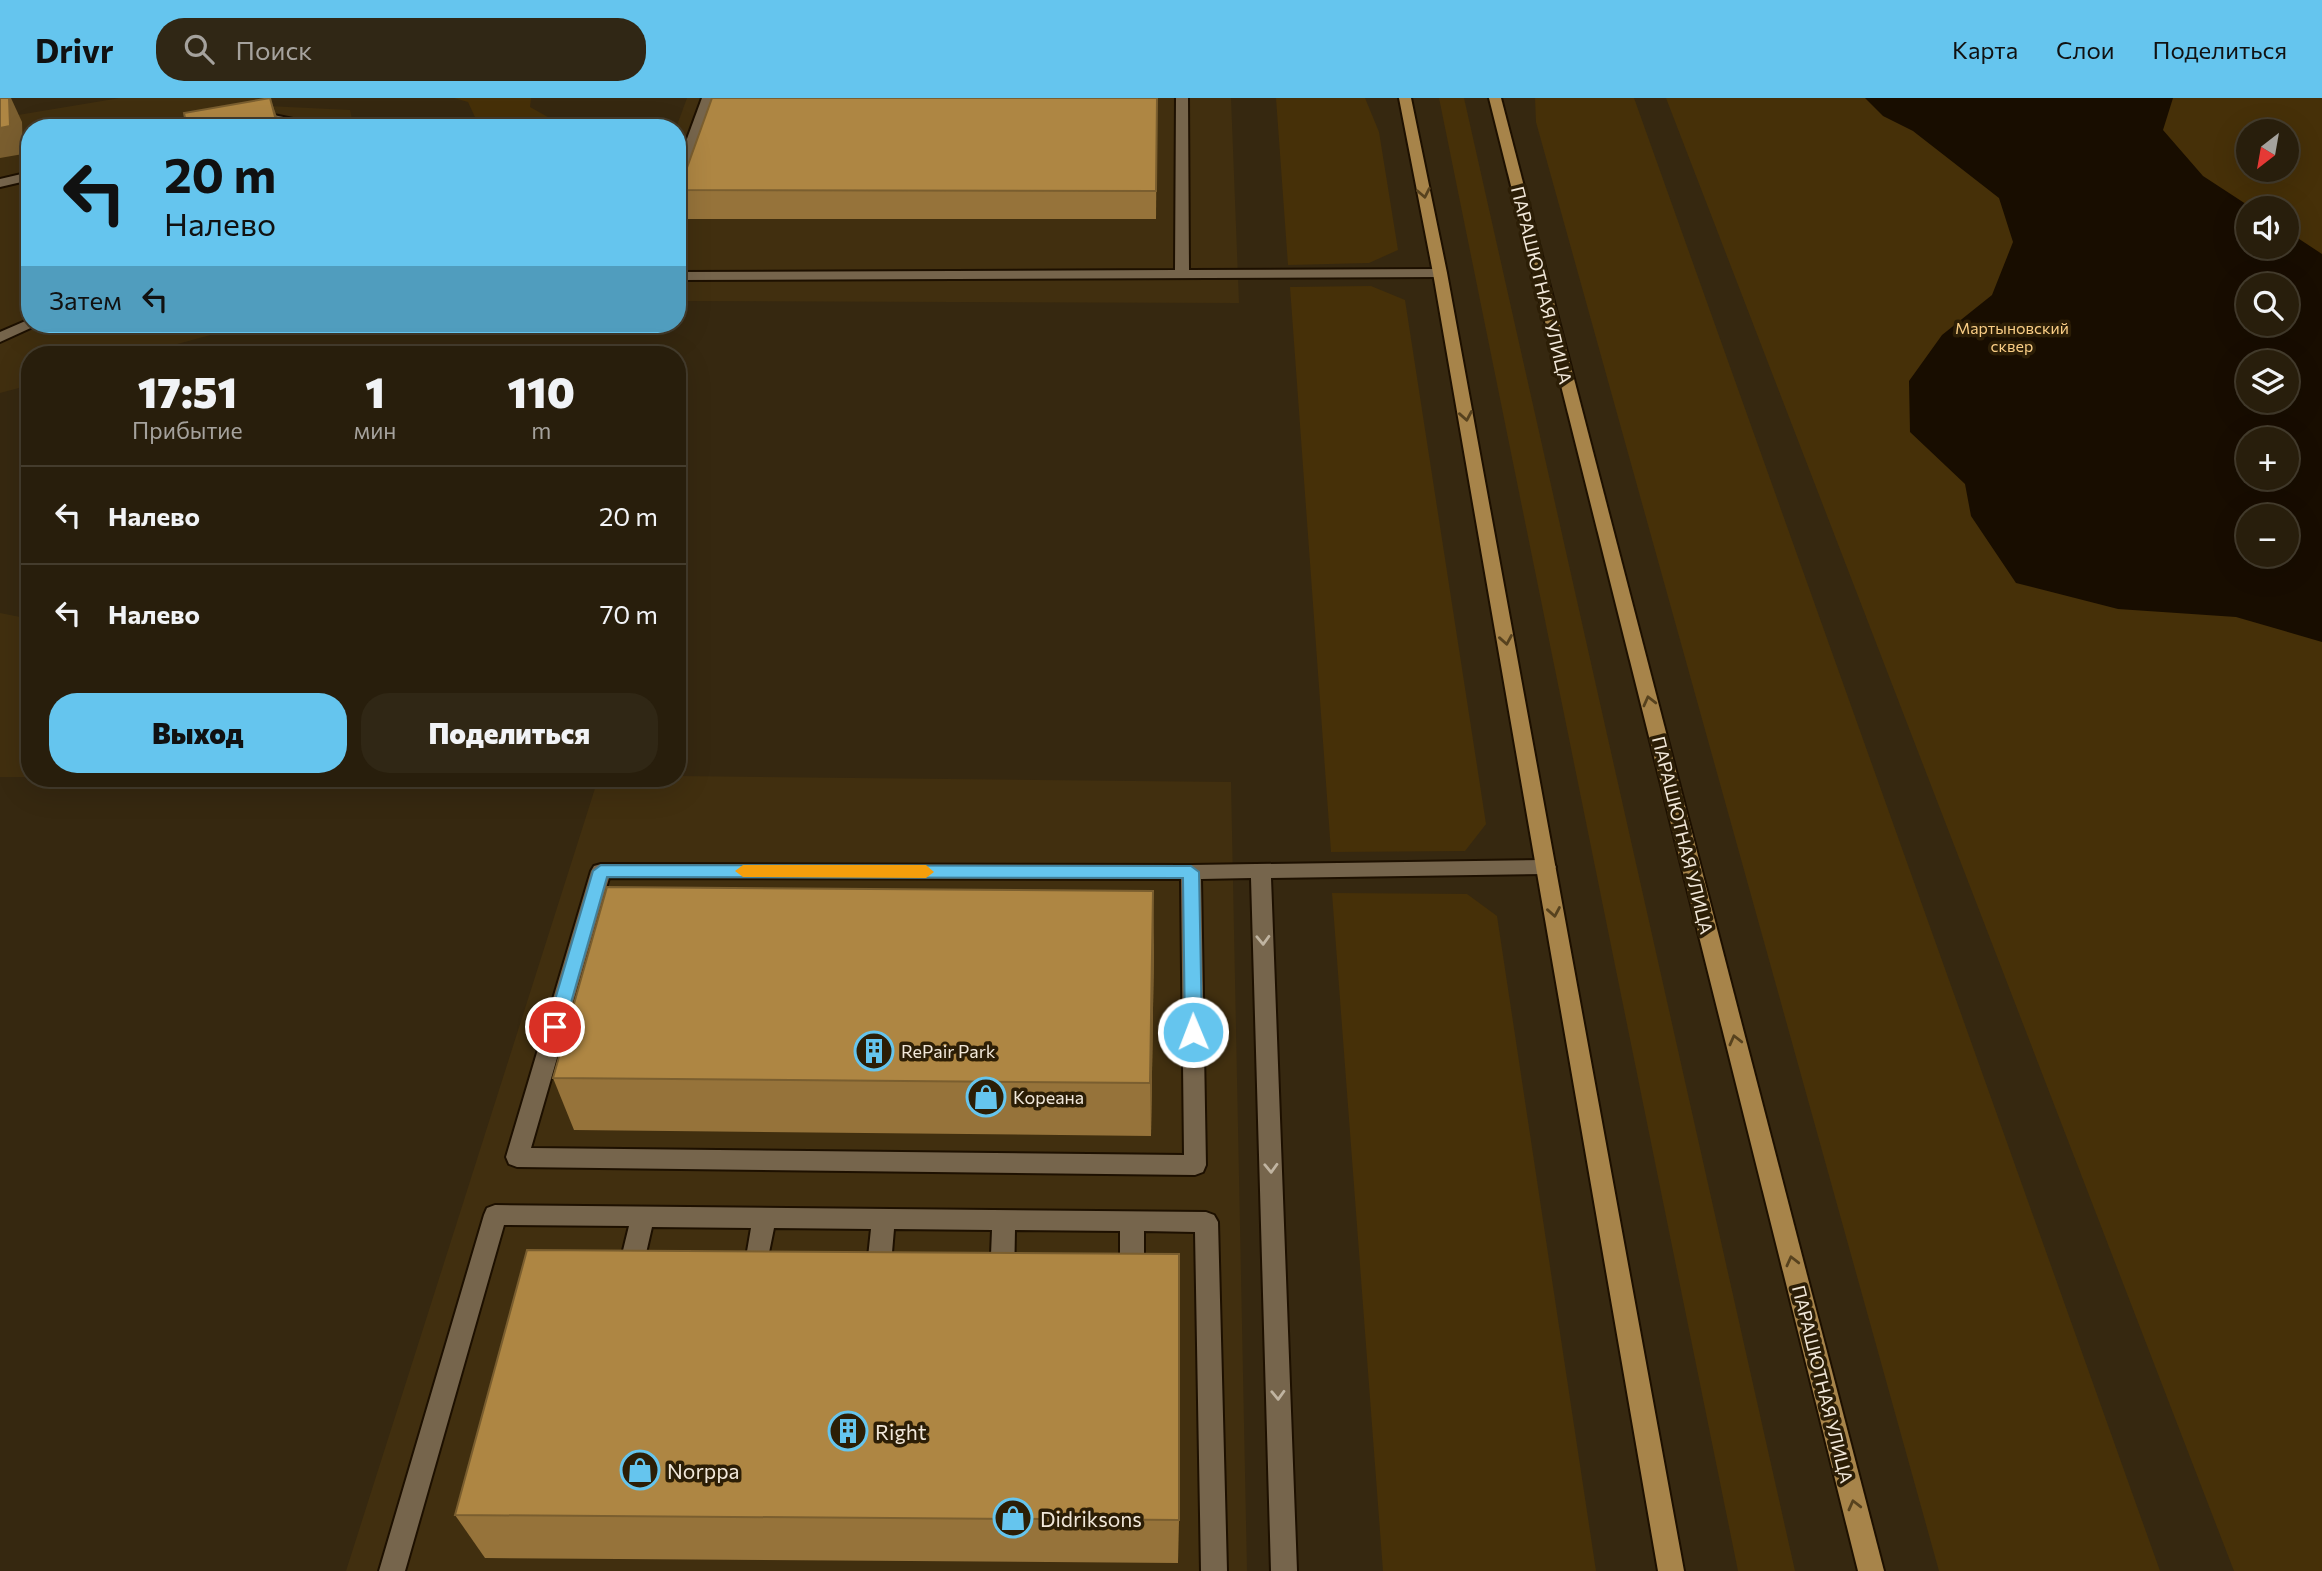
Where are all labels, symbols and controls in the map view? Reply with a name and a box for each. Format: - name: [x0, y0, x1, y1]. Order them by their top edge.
- search box: [156, 18, 646, 81]
- text: Drivr: [35, 29, 114, 70]
- icon: search: [180, 30, 218, 68]
- text: Поиск: [236, 34, 312, 65]
- text: Карта: [1952, 35, 2018, 64]
- text: Слои: [2056, 35, 2114, 64]
- text: Поделиться: [2152, 35, 2287, 64]
- north arrow: [2236, 119, 2300, 182]
- map controls: [2236, 119, 2299, 567]
- text: 20 m: [164, 143, 276, 203]
- icon: left: [49, 147, 140, 238]
- street label: ПАРАШЮТНАЯ УЛИЦА: [1507, 184, 1577, 386]
- one-way arrow: [1416, 187, 1431, 199]
- button: sound: [2236, 196, 2299, 259]
- text: Налево: [164, 203, 276, 243]
- button: search: [2236, 273, 2299, 336]
- icon: left: [136, 280, 174, 318]
- text: Затем: [49, 284, 122, 315]
- park label: Мартыновский сквер: [1955, 318, 2069, 355]
- button: layers: [2236, 350, 2299, 413]
- text: 17:51: [138, 365, 237, 417]
- text: 1: [365, 365, 385, 417]
- text: 110: [508, 365, 575, 417]
- one-way arrow: [1458, 410, 1473, 422]
- text: Прибытие: [132, 416, 243, 444]
- text: мин: [354, 416, 396, 444]
- text: m: [531, 416, 551, 444]
- button: +: [2236, 427, 2299, 490]
- icon: left: [49, 496, 87, 534]
- text: Налево: [108, 500, 200, 531]
- text: 20 m: [599, 500, 658, 531]
- button: −: [2236, 504, 2299, 567]
- icon: left: [49, 594, 87, 632]
- text: Налево: [108, 598, 200, 629]
- text: 70 m: [600, 598, 658, 629]
- one-way arrow: [1498, 634, 1513, 646]
- button: Выход: [49, 693, 347, 773]
- button: Поделиться: [361, 693, 658, 773]
- one-way arrow: [1643, 695, 1657, 707]
- street label: ПАРАШЮТНАЯ УЛИЦА: [1648, 734, 1718, 936]
- one-way arrow: [1546, 906, 1561, 918]
- one-way arrow: [1256, 935, 1271, 946]
- position arrow: [1156, 995, 1230, 1069]
- pin: [525, 997, 585, 1057]
- icon: arrive: [536, 1008, 574, 1046]
- building icon: RePair Park: [853, 1030, 895, 1072]
- one-way arrow: [1729, 1034, 1743, 1046]
- place label: RePair Park: [901, 1040, 996, 1062]
- shop icon: Кореана: [965, 1076, 1007, 1118]
- place label: Кореана: [1013, 1086, 1084, 1108]
- one-way arrow: [1263, 1162, 1278, 1173]
- one-way arrow: [1786, 1255, 1800, 1267]
- street label: ПАРАШЮТНАЯ УЛИЦА: [1788, 1283, 1858, 1485]
- one-way arrow: [1271, 1390, 1286, 1401]
- building icon: Right: [827, 1410, 869, 1452]
- place label: Right: [875, 1419, 927, 1444]
- shop icon: Norppa: [619, 1449, 661, 1491]
- place label: Norppa: [667, 1458, 740, 1483]
- shop icon: Didriksons: [992, 1497, 1034, 1539]
- one-way arrow: [1848, 1499, 1862, 1511]
- place label: Didriksons: [1040, 1506, 1142, 1531]

